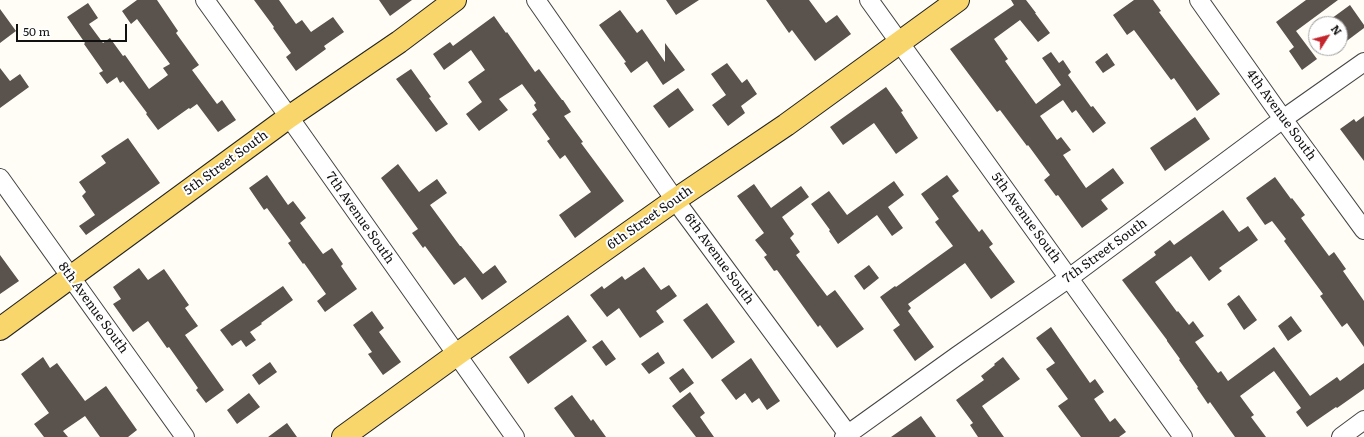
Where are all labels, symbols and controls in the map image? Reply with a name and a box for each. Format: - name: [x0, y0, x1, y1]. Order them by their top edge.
- scale bar: [18, 16, 129, 42]
- north arrow: [1308, 16, 1348, 56]
- text: N: [1328, 21, 1346, 38]
- text: 50 m: [23, 22, 50, 40]
- street label: 4th Avenue South: [1243, 66, 1319, 164]
- street label: 5th Street South: [181, 127, 271, 199]
- street label: 7th Avenue South: [323, 169, 397, 267]
- street label: 5th Avenue South: [988, 170, 1064, 266]
- street label: 6th Street South: [604, 183, 696, 253]
- street label: 6th Avenue South: [681, 210, 757, 308]
- street label: 7th Street South: [1060, 215, 1150, 287]
- street label: 8th Avenue South: [55, 259, 131, 357]

